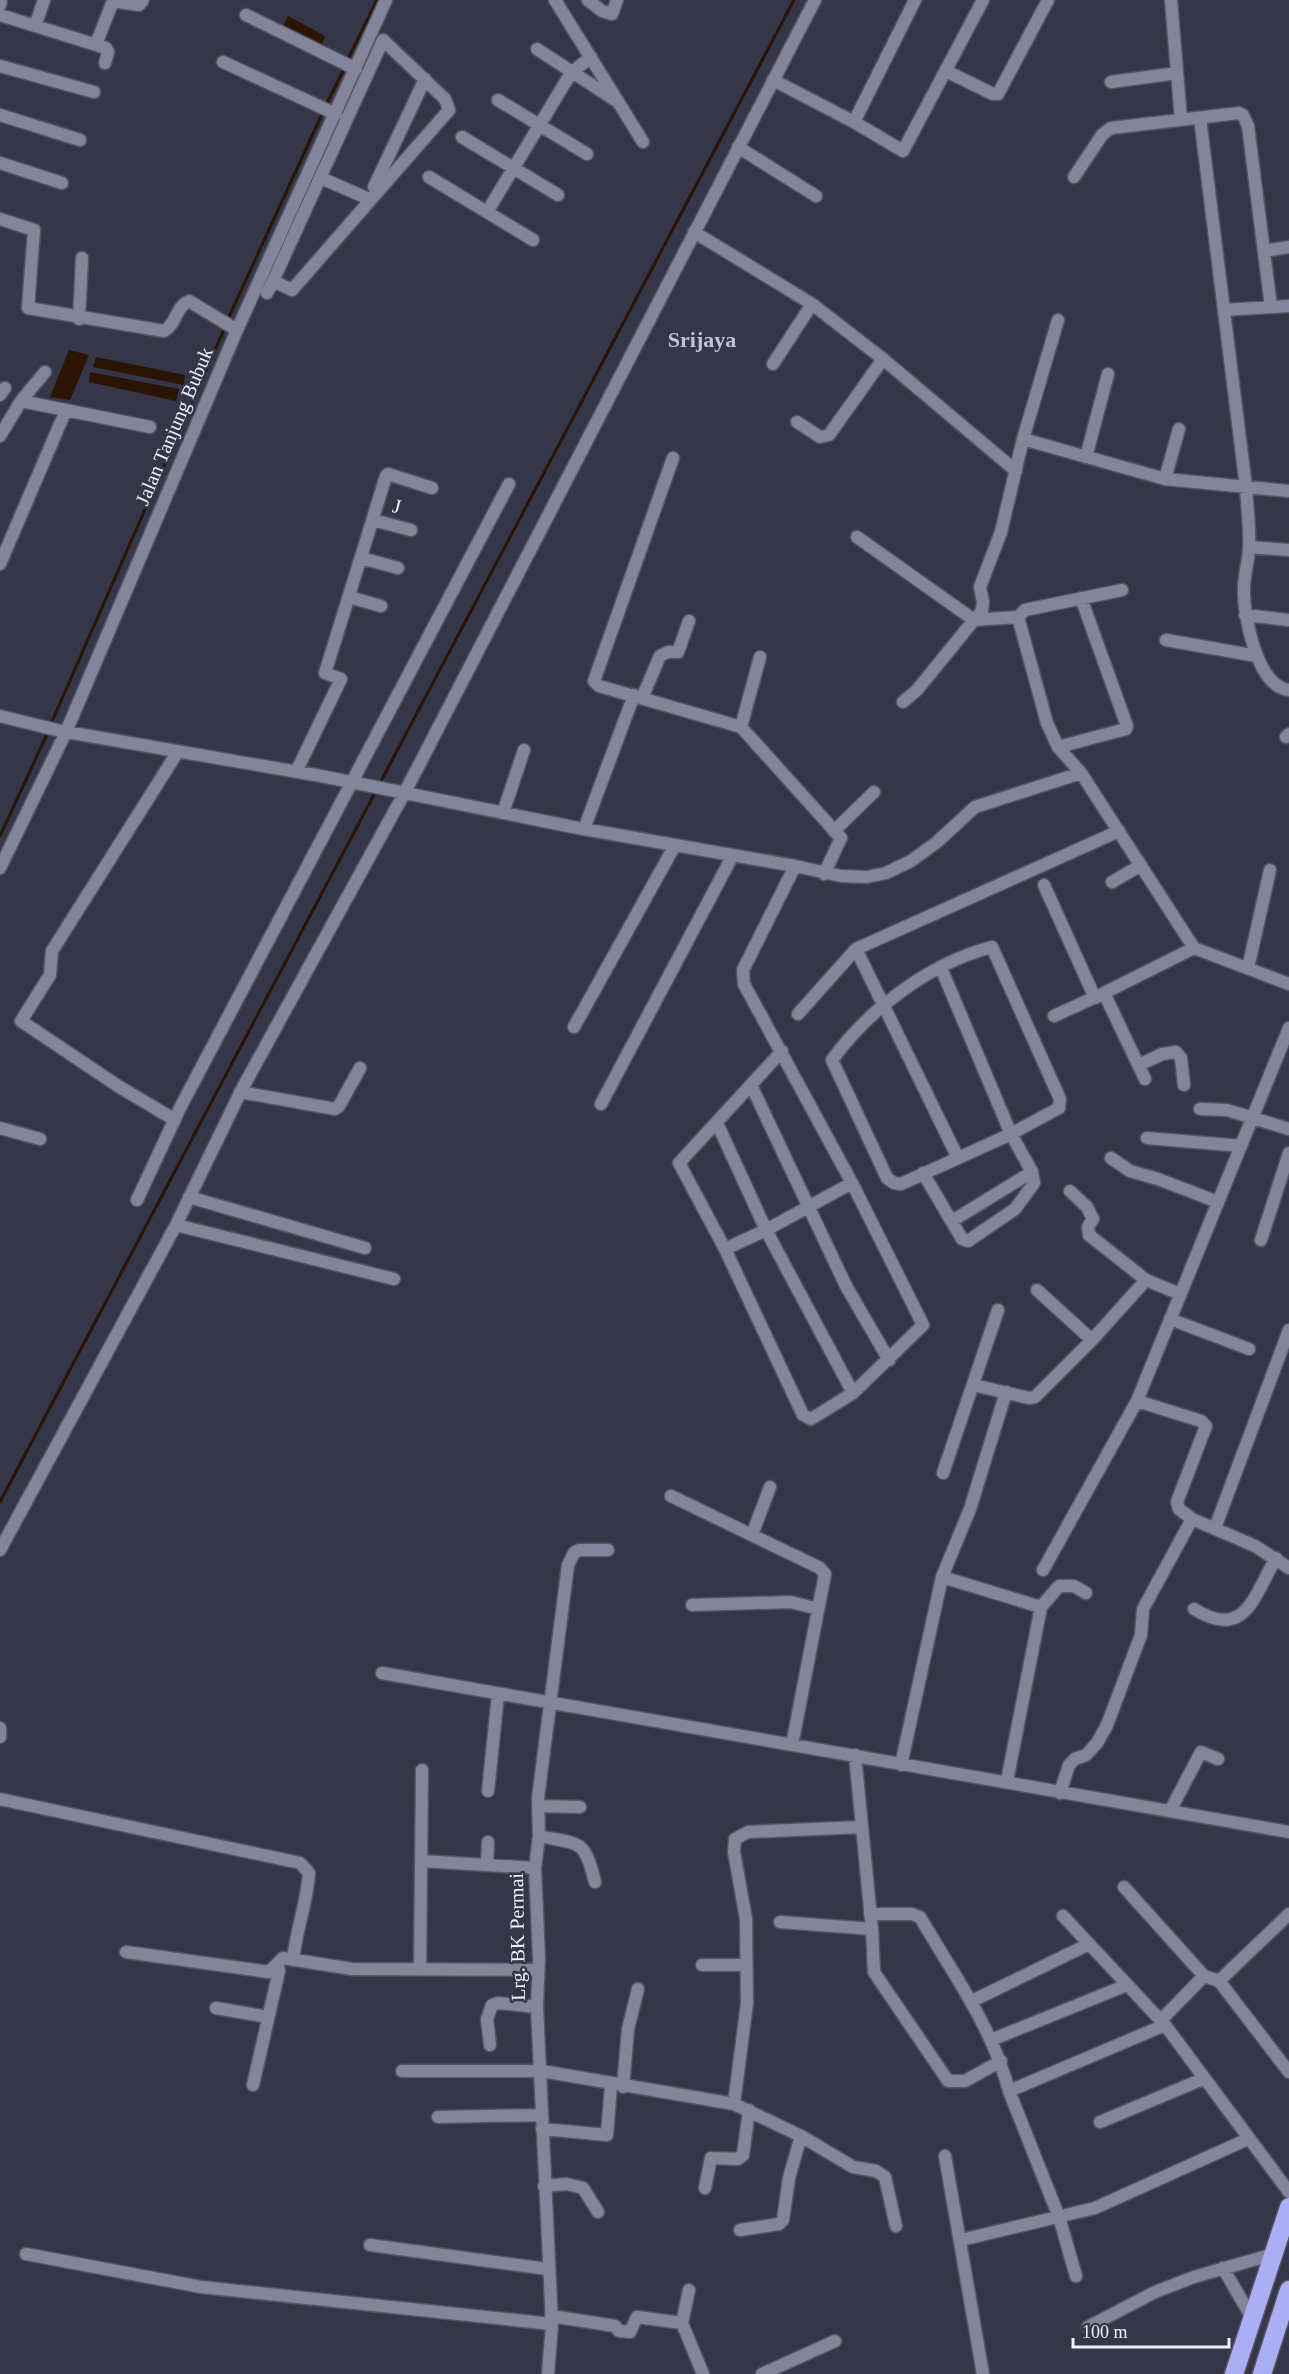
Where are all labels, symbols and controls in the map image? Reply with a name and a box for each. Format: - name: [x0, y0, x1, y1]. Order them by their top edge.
- district label: Srijaya: [668, 327, 736, 352]
- street label: Jalan Tanjung Bubuk: [131, 344, 218, 509]
- street label: J: [391, 494, 404, 518]
- street label: Lrg. BK Permai: [505, 1872, 530, 2001]
- scale bar: [1073, 2311, 1229, 2349]
- text: 100 m: [1082, 2322, 1128, 2342]

